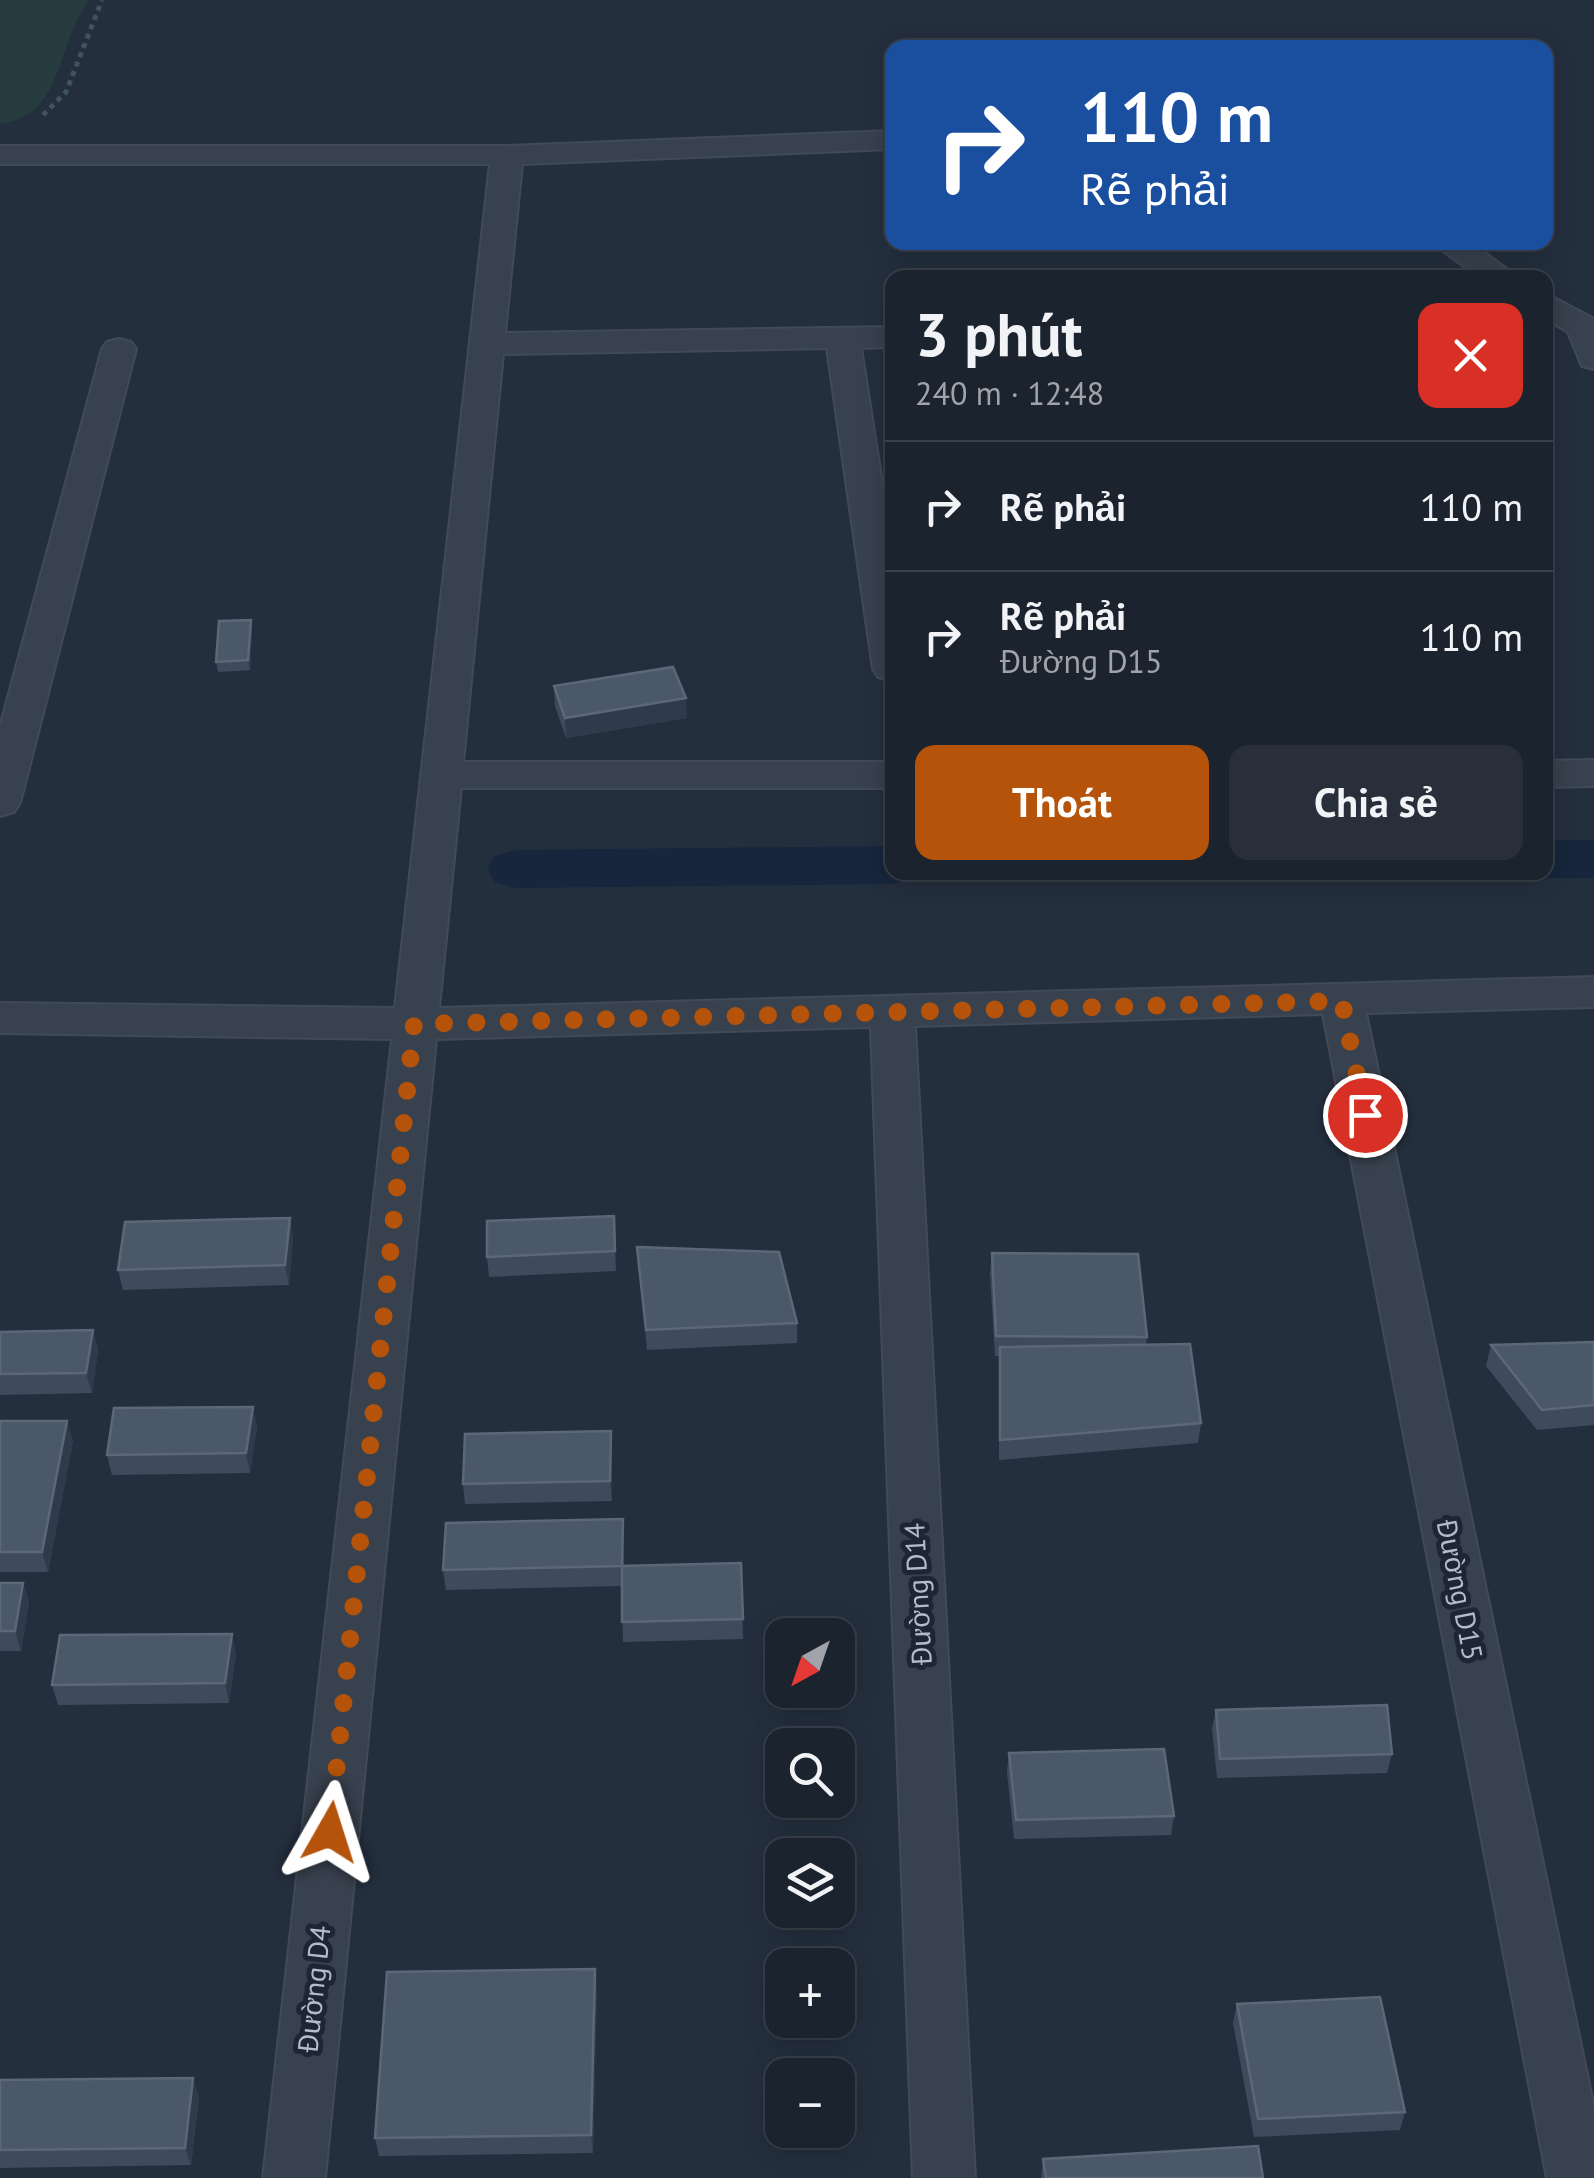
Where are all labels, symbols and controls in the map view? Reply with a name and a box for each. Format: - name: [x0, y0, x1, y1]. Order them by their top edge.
- text: 110 m: [1080, 71, 1273, 161]
- icon: right: [915, 80, 1045, 210]
- text: Rẽ phải: [1080, 159, 1230, 217]
- text: 3 phút: [915, 295, 1083, 373]
- button: close: [1418, 303, 1523, 408]
- text: 240 m · 12:48: [915, 372, 1104, 414]
- icon: right: [915, 479, 970, 534]
- text: Rẽ phải: [1000, 482, 1126, 531]
- text: 110 m: [1420, 482, 1523, 531]
- text: Rẽ phải: [1000, 591, 1126, 640]
- icon: right: [915, 609, 970, 664]
- text: 110 m: [1420, 612, 1523, 661]
- text: Đường D15: [1000, 640, 1163, 682]
- button: Thoát: [915, 745, 1209, 860]
- button: Chia sẻ: [1229, 745, 1523, 860]
- pin: [1323, 1073, 1408, 1158]
- icon: arrive: [1338, 1088, 1393, 1143]
- street label: Đường D15: [1429, 1516, 1492, 1663]
- street label: Đường D14: [895, 1522, 940, 1667]
- north arrow: [765, 1618, 855, 1708]
- map controls: [765, 1618, 855, 2148]
- button: search: [765, 1728, 855, 1818]
- position arrow: [278, 1780, 382, 1884]
- button: layers: [765, 1838, 855, 1928]
- street label: Đường D4: [288, 1924, 339, 2055]
- button: +: [765, 1948, 855, 2038]
- button: −: [765, 2058, 855, 2148]

